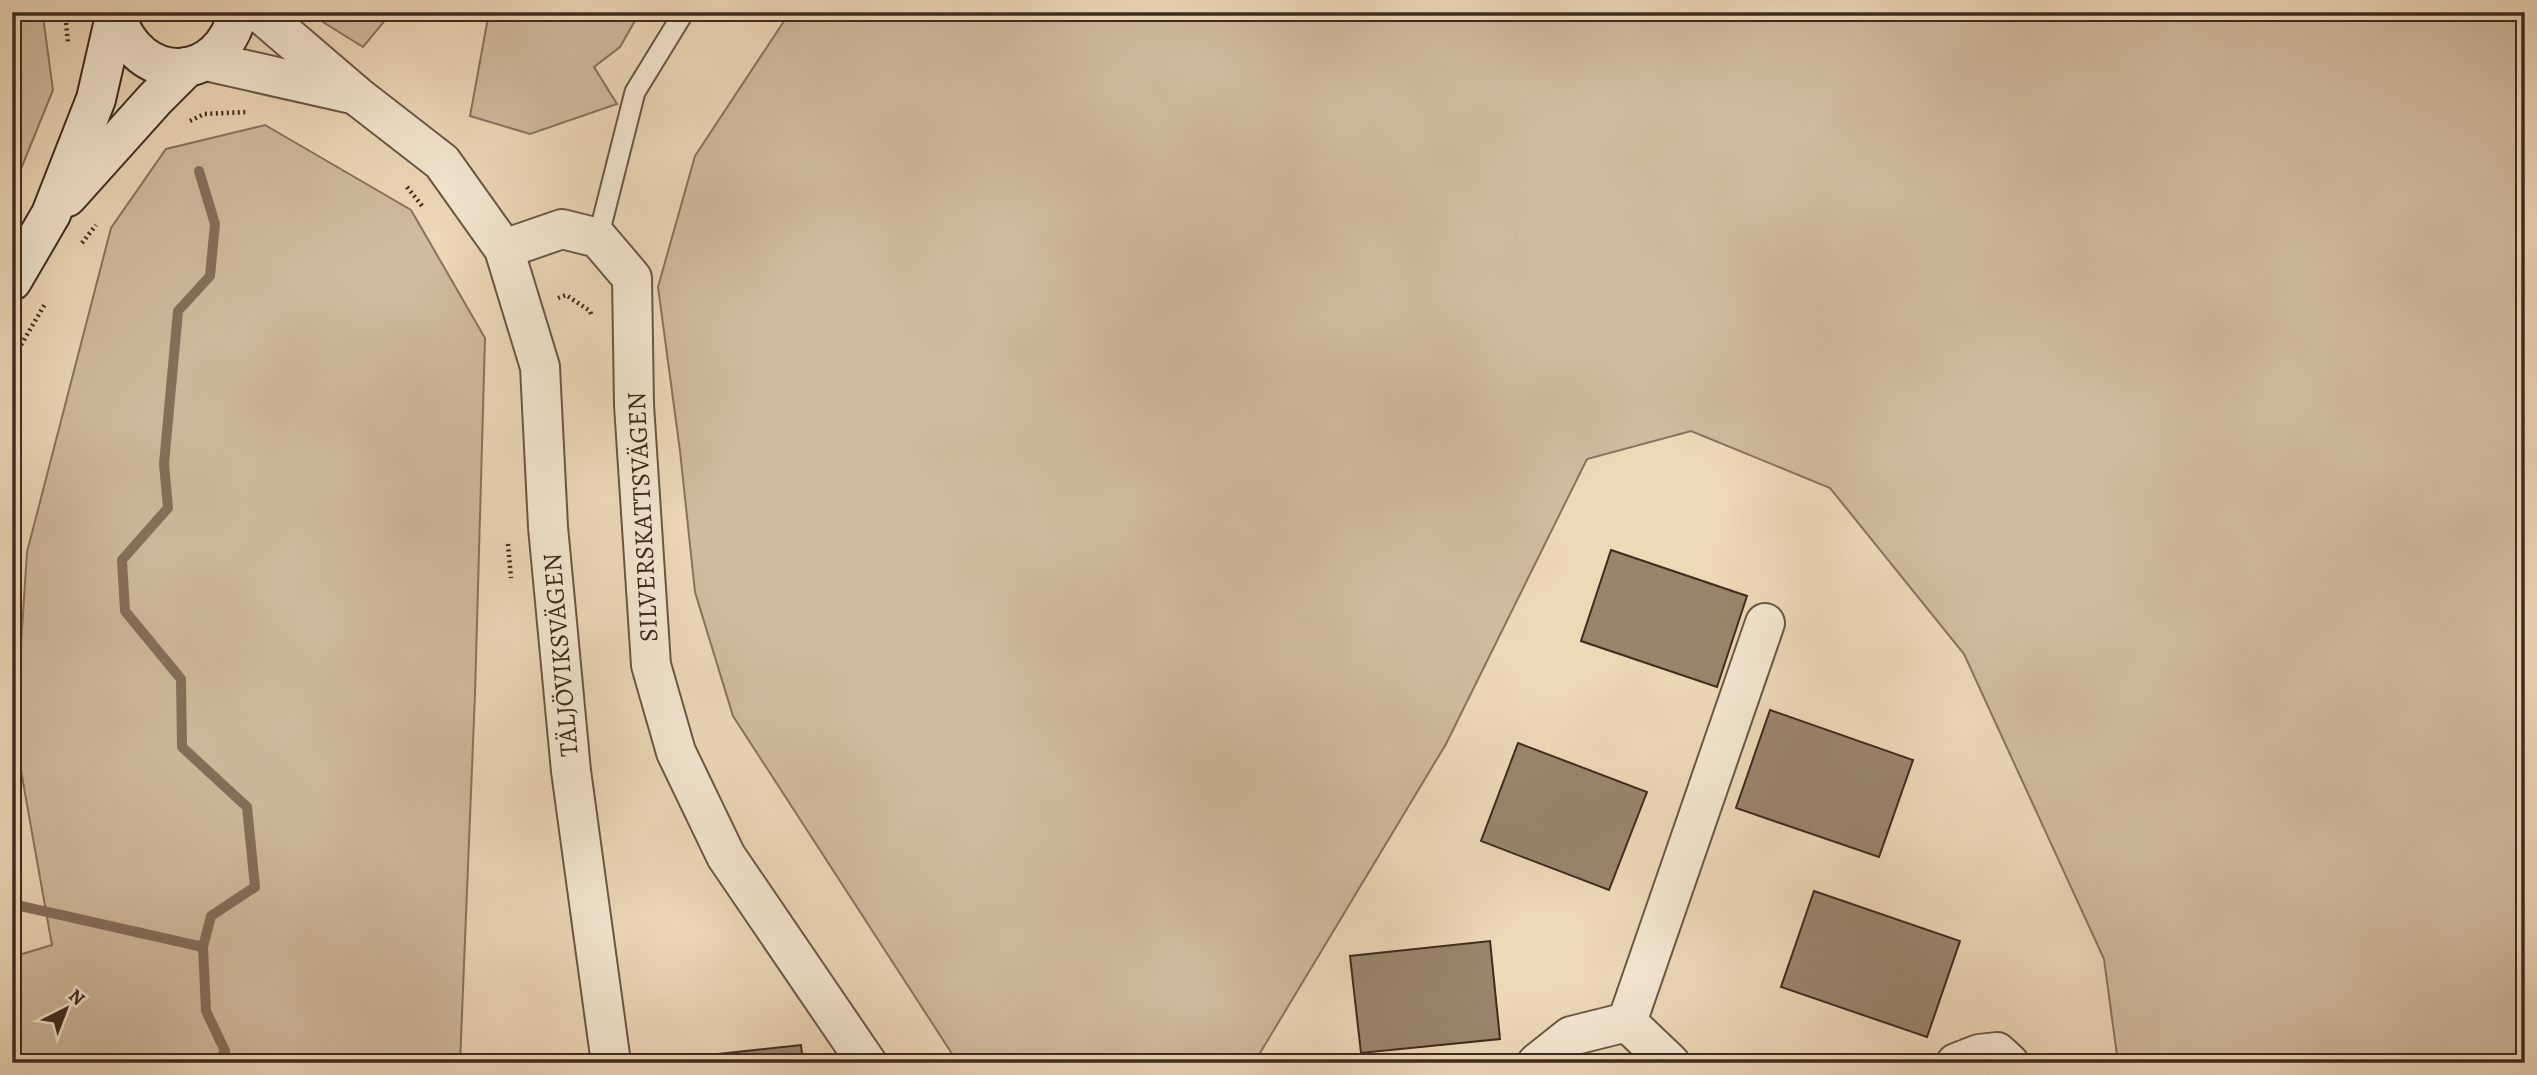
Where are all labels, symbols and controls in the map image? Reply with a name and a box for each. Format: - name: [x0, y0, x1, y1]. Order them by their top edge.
- street label: SILVERSKATTSVÄGEN: [618, 391, 667, 643]
- street label: TÄLJÖVIKSVÄGEN: [534, 552, 587, 758]
- north arrow: [32, 974, 102, 1044]
- text: N: [63, 983, 91, 1012]

